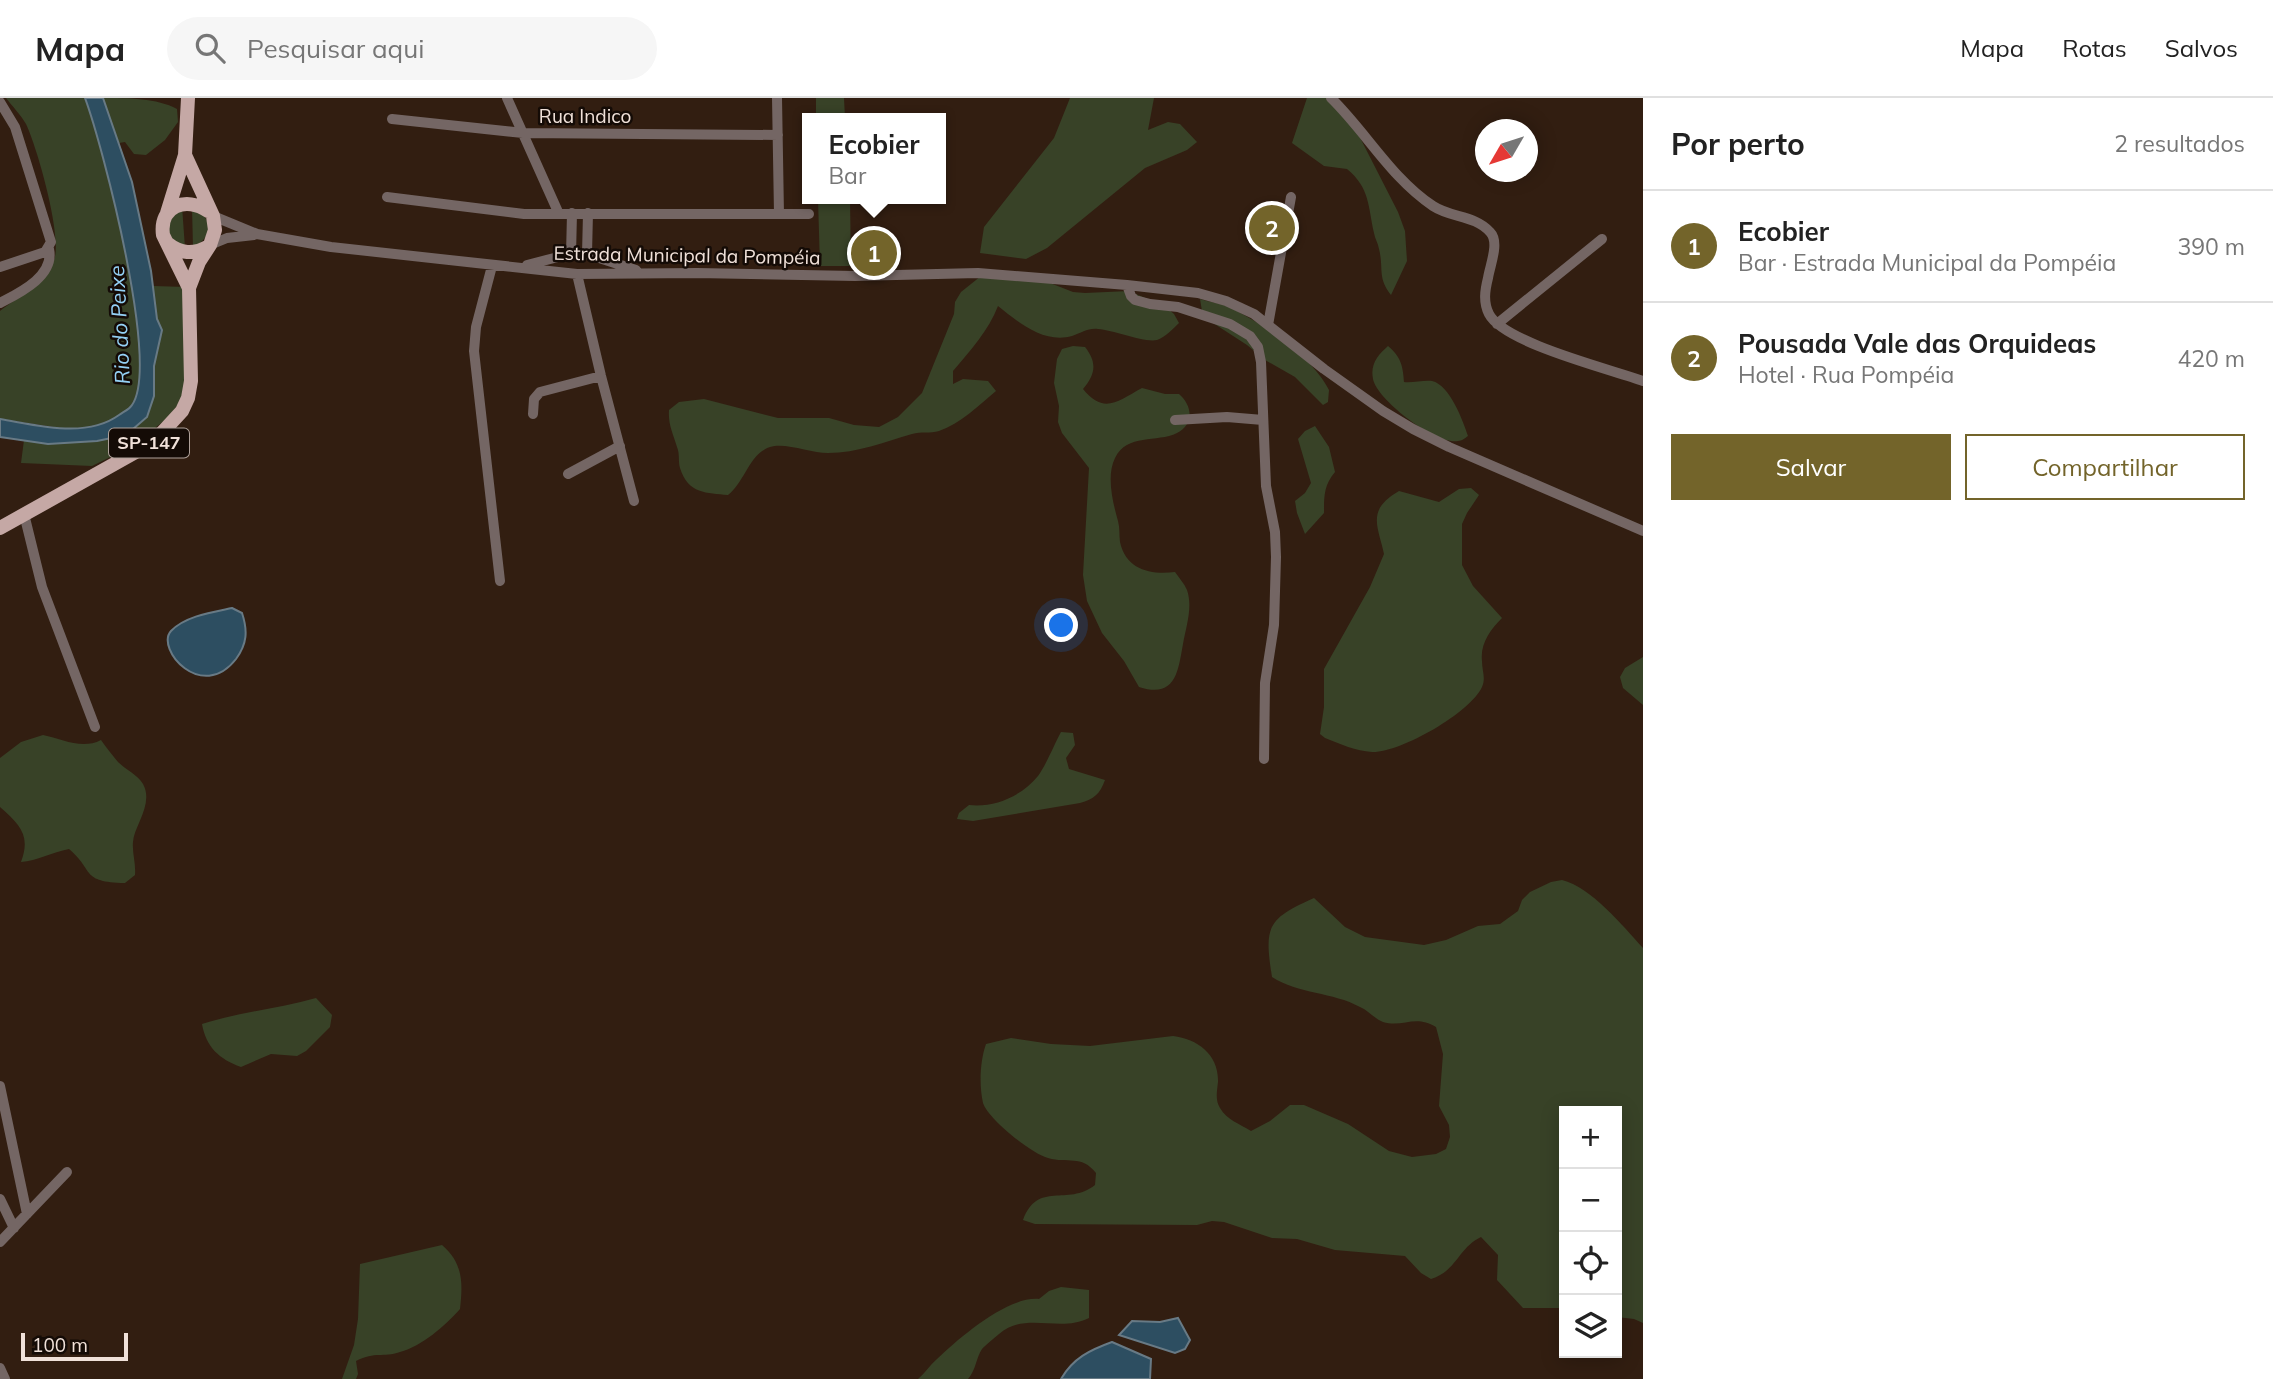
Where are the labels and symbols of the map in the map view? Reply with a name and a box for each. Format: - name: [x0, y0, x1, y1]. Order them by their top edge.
- street label: Rua Indico: [539, 104, 631, 128]
- north arrow: [1475, 119, 1538, 182]
- pin: 2: [1249, 202, 1295, 254]
- pin: 1: [851, 227, 897, 279]
- street label: Estrada Municipal da Pompéia: [553, 241, 821, 269]
- water label: Rio do Peixe: [103, 265, 135, 385]
- road number: SP-147: [109, 428, 189, 458]
- your location: [1044, 608, 1078, 642]
- scale bar: [21, 1330, 128, 1362]

